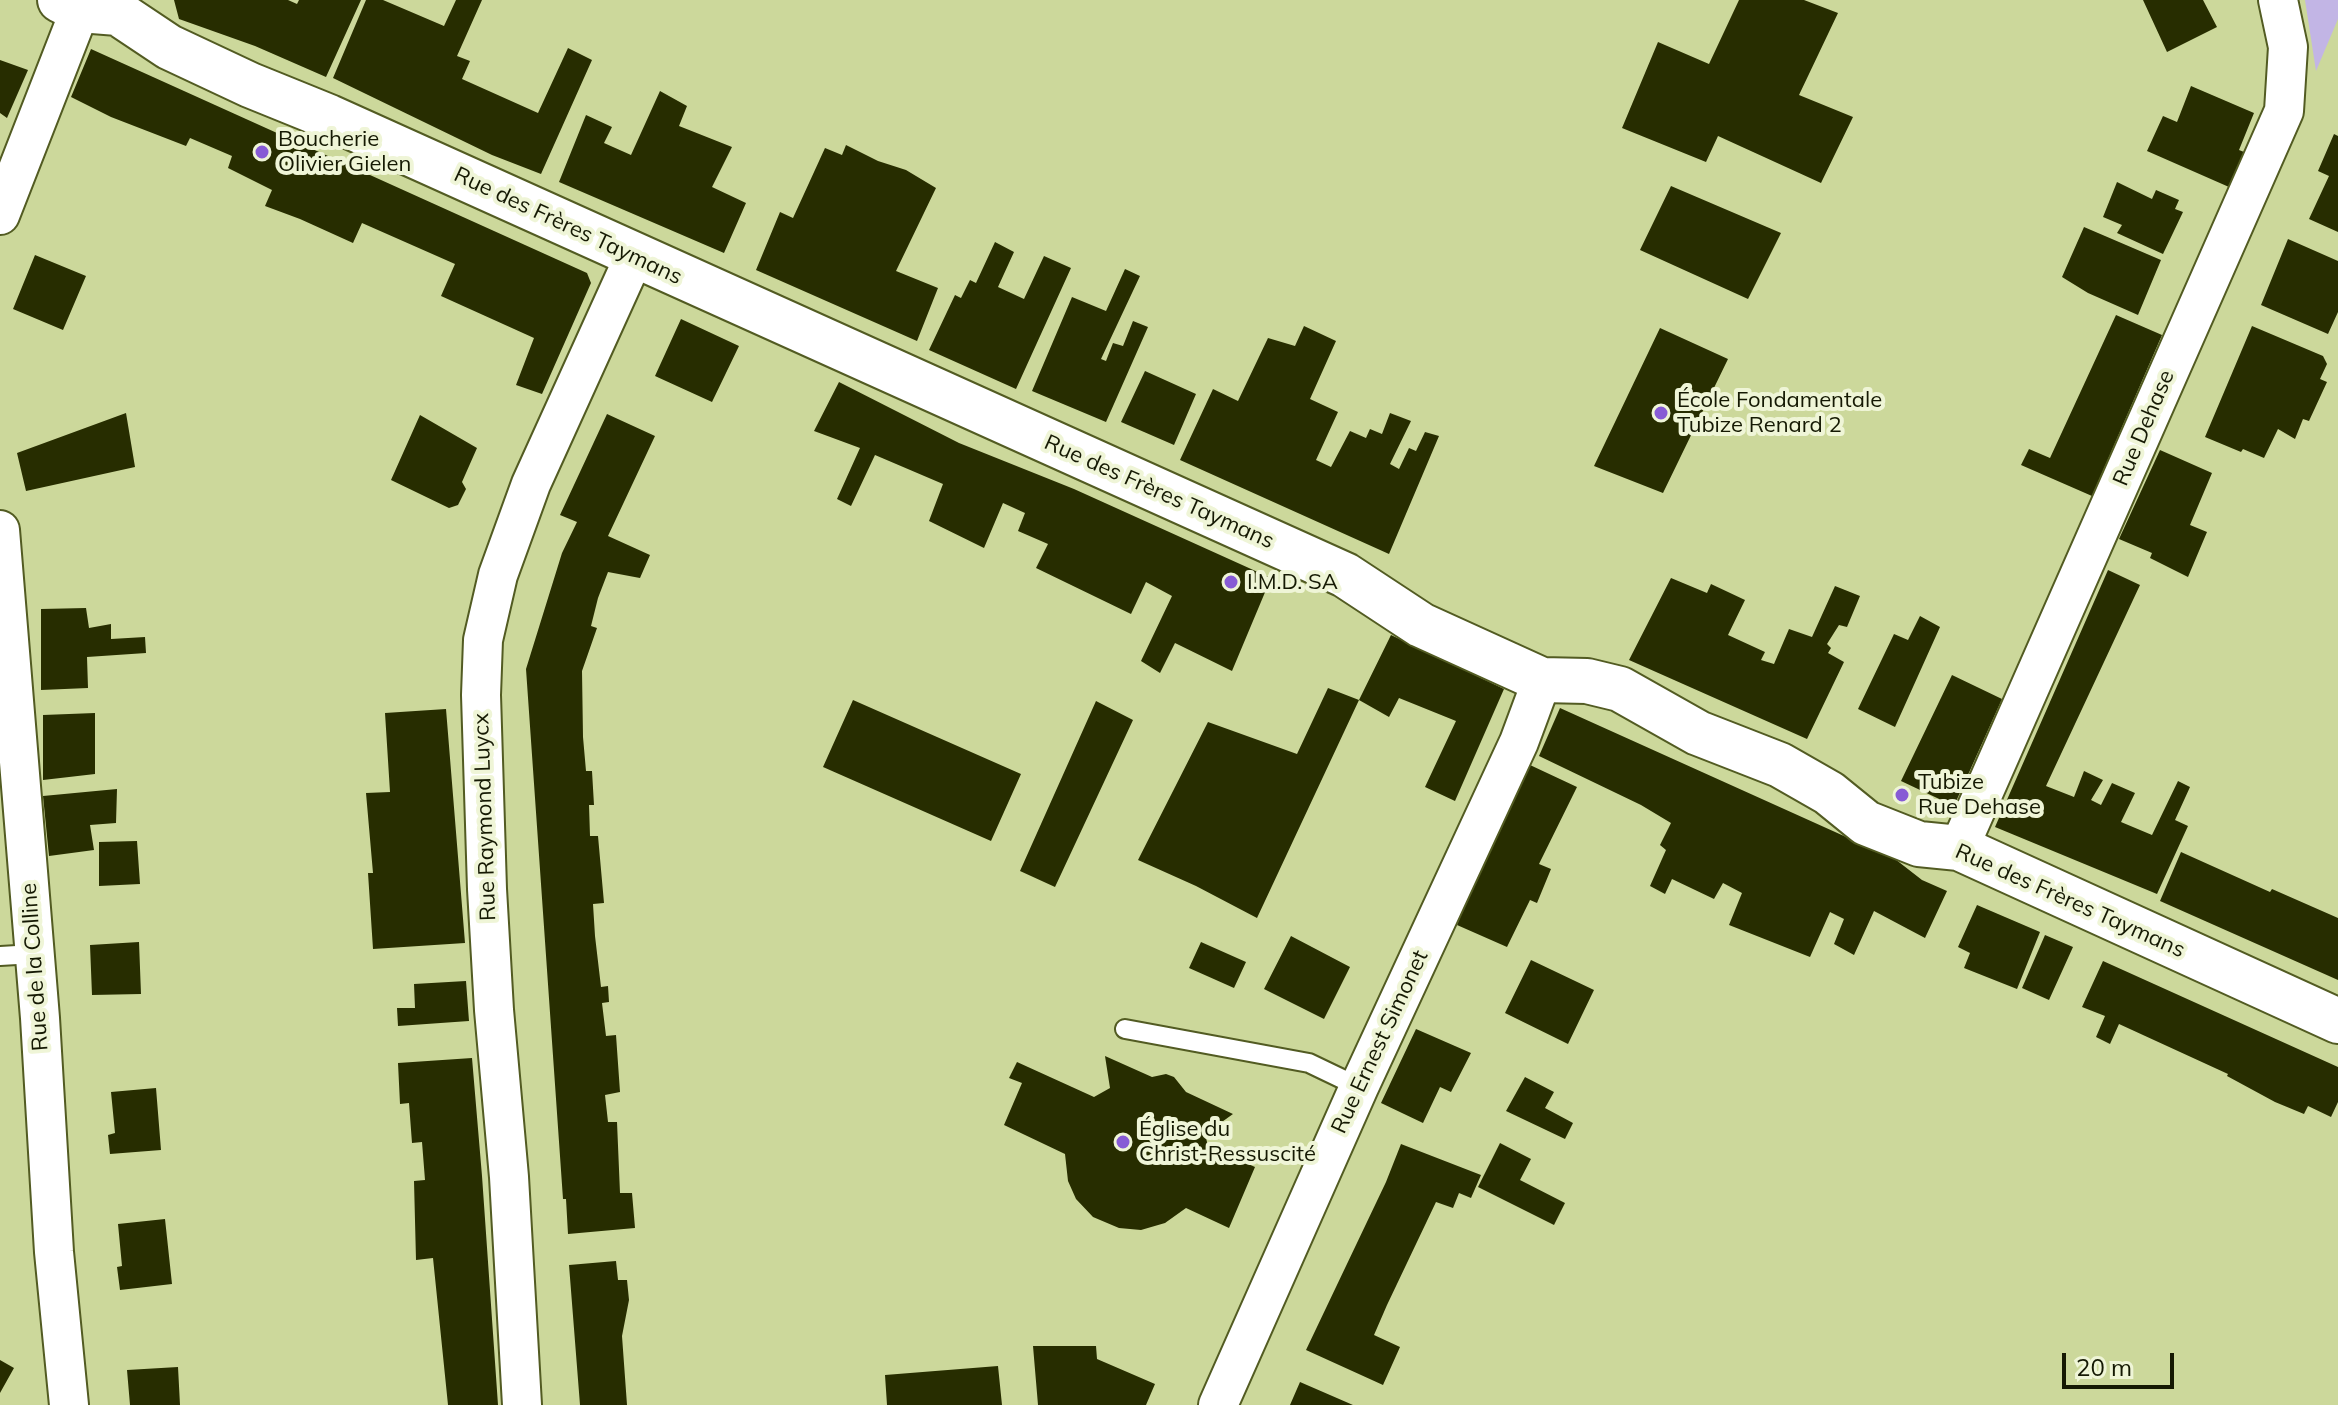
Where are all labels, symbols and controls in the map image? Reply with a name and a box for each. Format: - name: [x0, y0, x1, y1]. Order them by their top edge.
- place label: Boucherie Olivier Gielen: [278, 126, 411, 178]
- marker: Boucherie Olivier Gielen: [253, 143, 271, 161]
- street label: Rue des Frères Taymans: [450, 162, 686, 290]
- street label: Rue Dehase: [2108, 366, 2180, 490]
- place label: École Fondamentale Tubize Renard 2: [1677, 387, 1882, 438]
- marker: École Fondamentale Tubize Renard 2: [1652, 404, 1670, 422]
- street label: Rue des Frères Taymans: [1040, 429, 1278, 555]
- place label: I.M.D. SA: [1247, 569, 1338, 595]
- marker: I.M.D. SA: [1222, 573, 1240, 591]
- street label: Rue Raymond Luycx: [468, 713, 502, 921]
- place label: Tubize Rue Dehase: [1918, 769, 2041, 820]
- marker: Tubize Rue Dehase: [1893, 786, 1911, 804]
- street label: Rue des Frères Taymans: [1951, 838, 2189, 964]
- street label: Rue de la Colline: [16, 882, 54, 1052]
- street label: Rue Ernest Simonet: [1326, 946, 1434, 1138]
- place label: Église du Christ-Ressuscité: [1139, 1116, 1316, 1168]
- marker: Église du Christ-Ressuscité: [1114, 1133, 1132, 1151]
- scale bar: [2066, 1337, 2178, 1387]
- text: 20 m: [2076, 1352, 2132, 1382]

